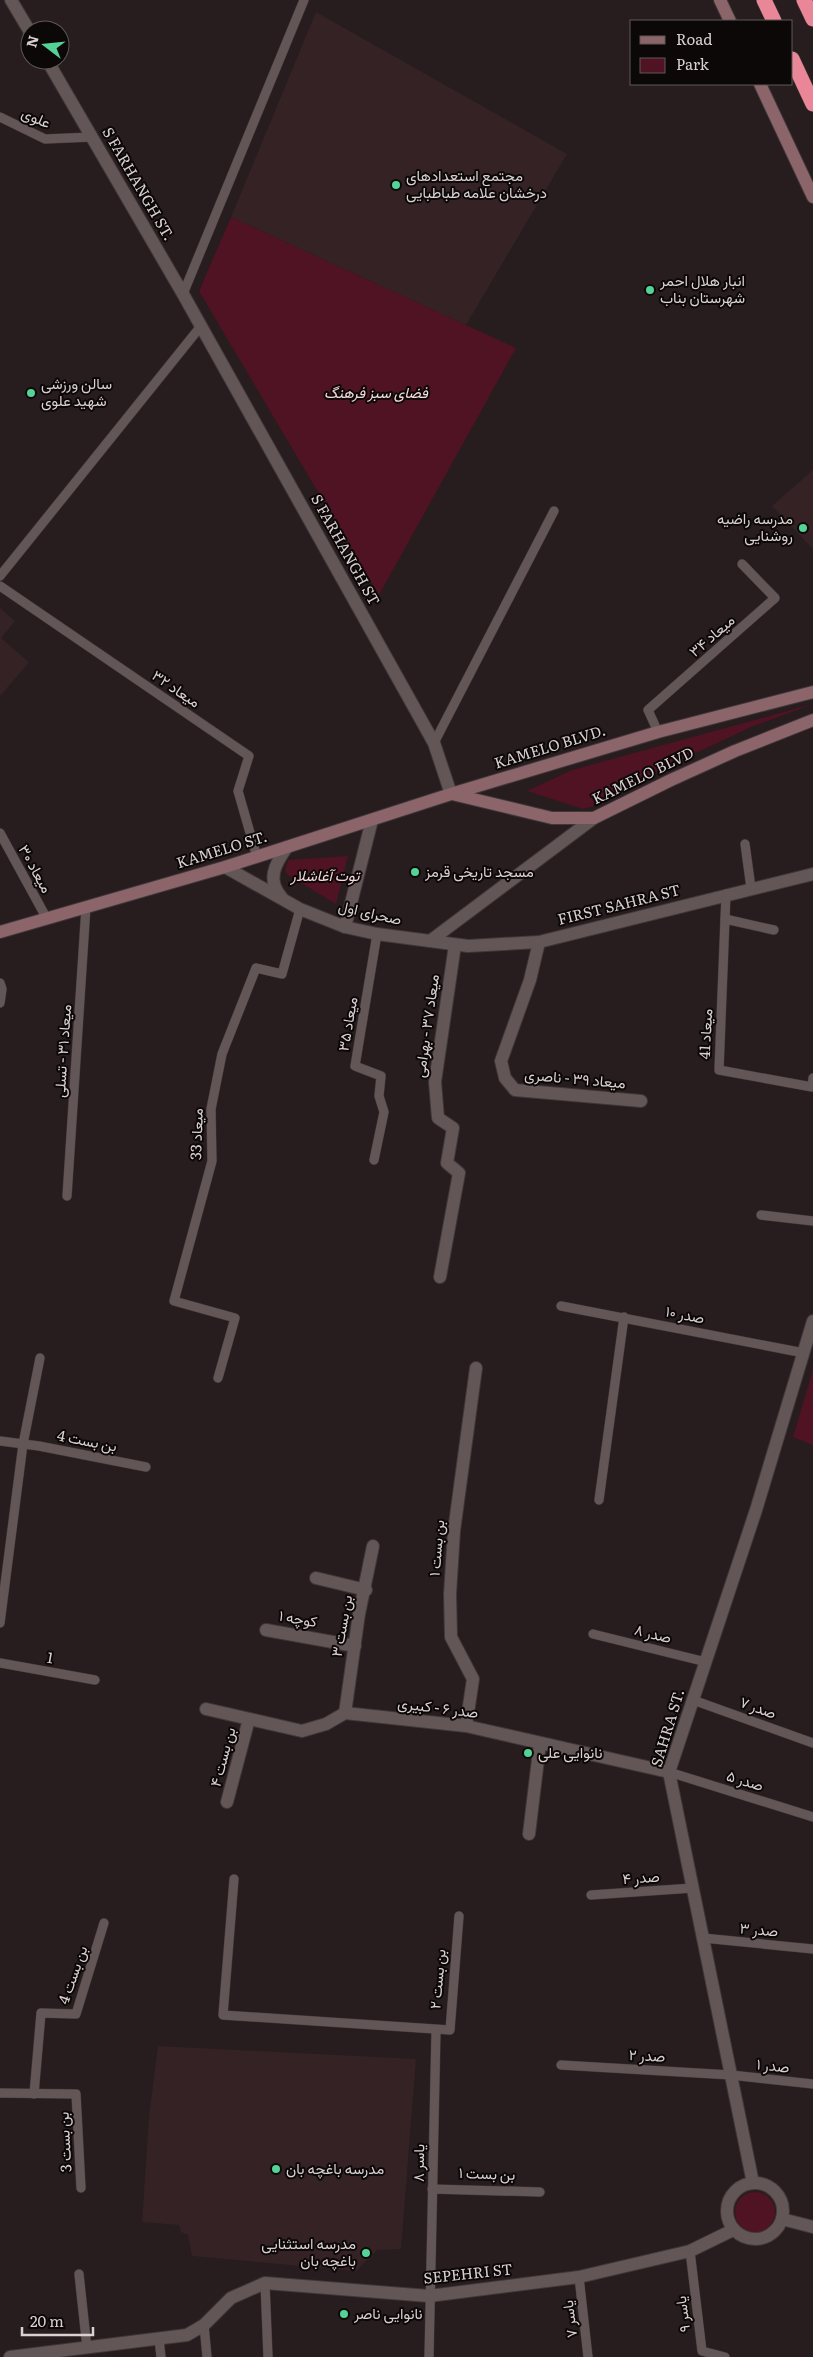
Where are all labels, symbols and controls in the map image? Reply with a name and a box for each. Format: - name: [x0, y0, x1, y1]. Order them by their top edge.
- north arrow: [20, 20, 70, 70]
- legend: [630, 20, 793, 85]
- text: Road: [676, 27, 712, 50]
- text: N: [20, 32, 43, 50]
- text: Park: [676, 52, 710, 75]
- street label: علوی: [18, 100, 55, 133]
- street label: S FARHANGH ST.: [97, 122, 181, 244]
- place label: مجتمع استعدادهای درخشان علامه طباطبایی: [406, 163, 547, 203]
- marker: مجتمع استعدادهای درخشان علامه طباطبایی: [390, 179, 402, 191]
- place label: انبار هلال احمر شهرستان بناب: [659, 268, 745, 308]
- marker: انبار هلال احمر شهرستان بناب: [644, 284, 656, 296]
- place label: سالن ورزشی شهید علوی: [41, 371, 112, 411]
- park label: فضای سبز فرهنگ: [324, 380, 429, 403]
- marker: سالن ورزشی شهید علوی: [25, 387, 37, 399]
- street label: S FARHANGH ST: [306, 489, 387, 609]
- place label: مدرسه راضیه روشنایی: [717, 506, 793, 546]
- marker: مدرسه راضیه روشنایی: [797, 522, 809, 534]
- street label: میعاد ۳۴: [683, 608, 739, 661]
- street label: میعاد ۳۲: [148, 663, 206, 712]
- street label: KAMELO BLVD.: [491, 718, 608, 773]
- street label: KAMELO BLVD: [587, 740, 697, 809]
- street label: KAMELO ST.: [173, 824, 270, 873]
- street label: میعاد ۳۰: [14, 840, 59, 897]
- place label: مسجد تاریخی قرمز: [424, 859, 534, 882]
- park label: توت آغاشلار: [290, 863, 362, 886]
- marker: مسجد تاریخی قرمز: [409, 866, 421, 878]
- street label: FIRST SAHRA ST: [555, 877, 682, 930]
- street label: صحرای اول: [336, 893, 404, 930]
- street label: میعاد ۳۷ - بهرامی: [407, 973, 444, 1079]
- street label: میعاد ۳۵: [330, 995, 363, 1053]
- street label: میعاد ۳۱ - تسلی: [47, 1003, 76, 1098]
- street label: میعاد 41: [692, 1008, 717, 1060]
- street label: میعاد ۳۹ - ناصری: [523, 1062, 627, 1093]
- street label: میعاد 33: [183, 1108, 208, 1160]
- street label: صدر ۱۰: [664, 1298, 707, 1329]
- street label: بن بست 4: [55, 1422, 119, 1457]
- street label: بن بست ۱: [422, 1519, 449, 1577]
- street label: بن بست ۳: [324, 1593, 357, 1658]
- street label: کوچه ۱: [277, 1603, 320, 1632]
- street label: صدر ۸: [632, 1617, 674, 1648]
- street label: 1: [45, 1645, 55, 1668]
- street label: SAHRA ST.: [644, 1686, 689, 1769]
- street label: صدر ۷: [737, 1689, 780, 1724]
- street label: صدر ۶ - کبیری: [396, 1690, 480, 1723]
- street label: بن بست ۴: [203, 1724, 241, 1789]
- place label: نانوایی علی: [538, 1740, 602, 1763]
- marker: نانوایی علی: [522, 1747, 534, 1759]
- street label: صدر ۵: [724, 1763, 767, 1796]
- street label: صدر ۴: [622, 1864, 660, 1889]
- street label: صدر ۳: [739, 1915, 779, 1942]
- street label: بن بست 4: [51, 1942, 92, 2007]
- street label: بن بست ۲: [422, 1948, 451, 2010]
- street label: صدر ۲: [628, 2042, 666, 2067]
- street label: صدر ۱: [756, 2051, 791, 2078]
- street label: بن بست 3: [50, 2111, 77, 2173]
- street label: یاسر ۸: [406, 2144, 429, 2182]
- place label: مدرسه باغچه بان: [286, 2156, 384, 2179]
- street label: بن بست ۱: [458, 2160, 516, 2185]
- marker: مدرسه باغچه بان: [270, 2163, 282, 2175]
- place label: مدرسه استثنایی باغچه بان: [261, 2231, 356, 2271]
- marker: مدرسه استثنایی باغچه بان: [360, 2247, 372, 2259]
- street label: SEPEHRI ST: [422, 2256, 514, 2289]
- street label: یاسر ۹: [668, 2295, 695, 2334]
- street label: یاسر ۷: [555, 2299, 582, 2339]
- place label: نانوایی ناصر: [353, 2301, 423, 2324]
- scale bar: [22, 2304, 94, 2336]
- marker: نانوایی ناصر: [338, 2308, 350, 2320]
- text: 20 m: [30, 2309, 64, 2332]

